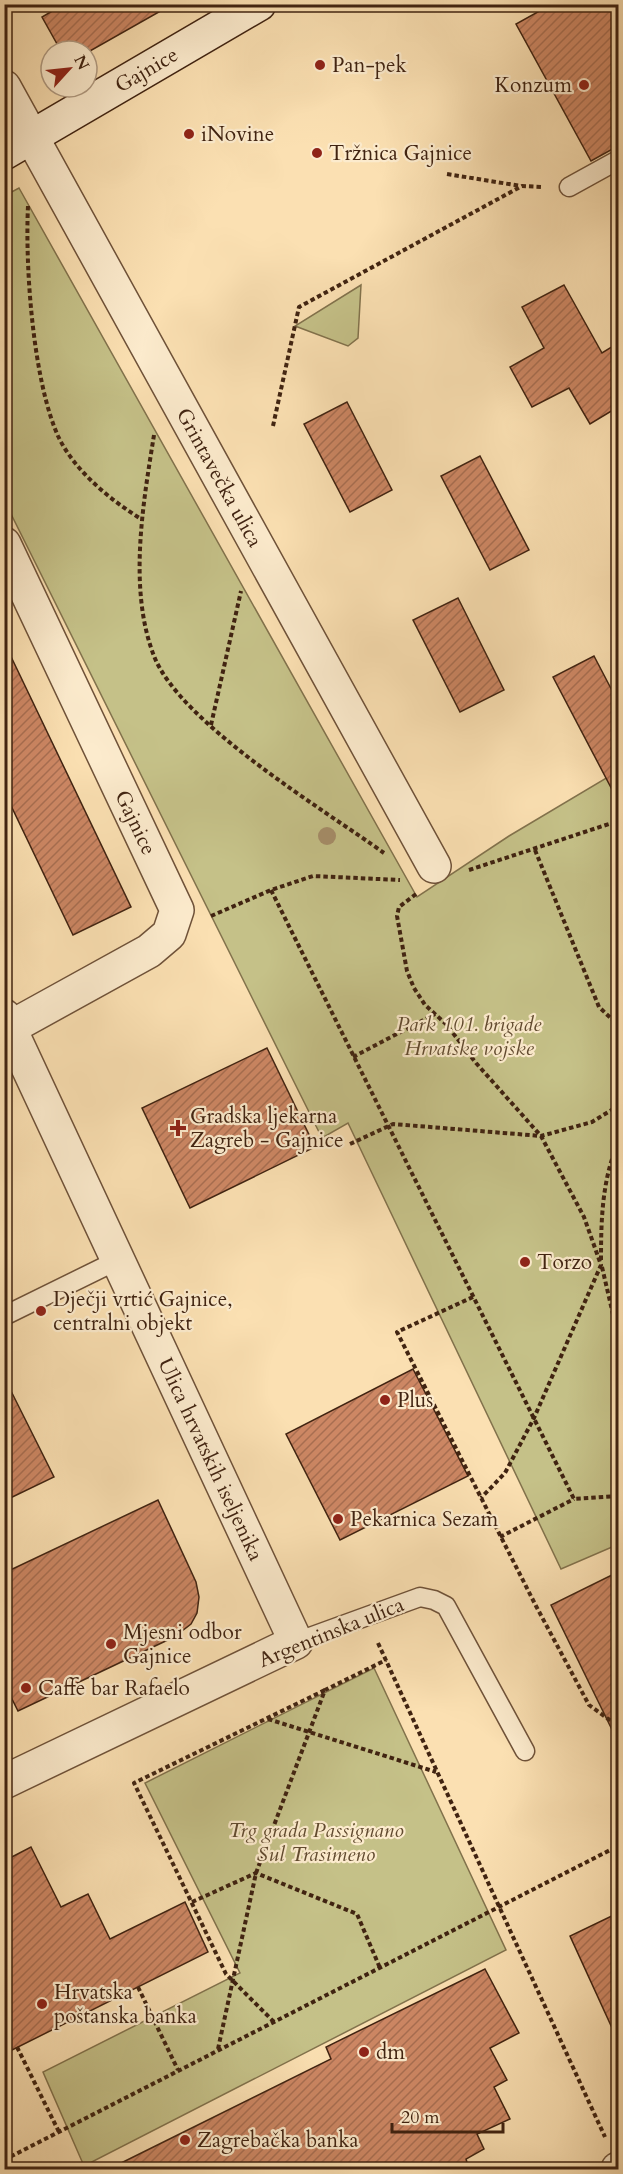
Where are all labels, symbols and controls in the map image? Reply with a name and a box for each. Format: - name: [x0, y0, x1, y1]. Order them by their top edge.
- north arrow: [39, 39, 99, 99]
- street label: Gajnice: [110, 40, 184, 100]
- text: N: [69, 51, 94, 74]
- place label: Pan-pek: [332, 51, 408, 80]
- marker: Pan-pek: [313, 58, 327, 72]
- place label: Konzum: [494, 71, 572, 100]
- marker: Konzum: [577, 78, 591, 92]
- place label: iNovine: [201, 120, 274, 149]
- marker: iNovine: [182, 127, 196, 141]
- place label: Tržnica Gajnice: [329, 139, 472, 168]
- marker: Tržnica Gajnice: [310, 146, 324, 160]
- street label: Grintavečka ulica: [169, 403, 269, 553]
- street label: Gajnice: [107, 785, 163, 860]
- park label: Park 101. brigade Hrvatske vojske: [397, 1010, 542, 1063]
- place label: Gradska ljekarna Zagreb - Gajnice: [190, 1102, 344, 1155]
- marker: Gradska ljekarna Zagreb - Gajnice: [171, 1121, 185, 1135]
- place label: Torzo: [537, 1248, 592, 1277]
- marker: Torzo: [518, 1255, 532, 1269]
- place label: Dječji vrtić Gajnice, centralni objekt: [53, 1285, 233, 1338]
- marker: Dječji vrtić Gajnice, centralni objekt: [34, 1304, 48, 1318]
- street label: Ulica hrvatskih iseljenika: [150, 1353, 270, 1566]
- place label: Plus: [397, 1386, 433, 1415]
- marker: Plus: [378, 1393, 392, 1407]
- place label: Pekarnica Sezam: [350, 1505, 499, 1534]
- marker: Pekarnica Sezam: [331, 1512, 345, 1526]
- street label: Argentinska ulica: [254, 1590, 408, 1675]
- place label: Mjesni odbor Gajnice: [123, 1618, 242, 1671]
- marker: Mjesni odbor Gajnice: [104, 1637, 118, 1651]
- place label: Caffe bar Rafaelo: [38, 1674, 190, 1703]
- marker: Caffe bar Rafaelo: [19, 1681, 33, 1695]
- park label: Trg grada Passignano Sul Trasimeno: [228, 1816, 404, 1869]
- place label: Hrvatska poštanska banka: [54, 1978, 197, 2031]
- marker: Hrvatska poštanska banka: [35, 1997, 49, 2011]
- place label: dm: [376, 2038, 405, 2067]
- marker: dm: [357, 2045, 371, 2059]
- scale bar: [392, 2096, 503, 2134]
- text: 20 m: [401, 2105, 440, 2130]
- place label: Zagrebačka banka: [197, 2126, 358, 2155]
- marker: Zagrebačka banka: [178, 2133, 192, 2147]

